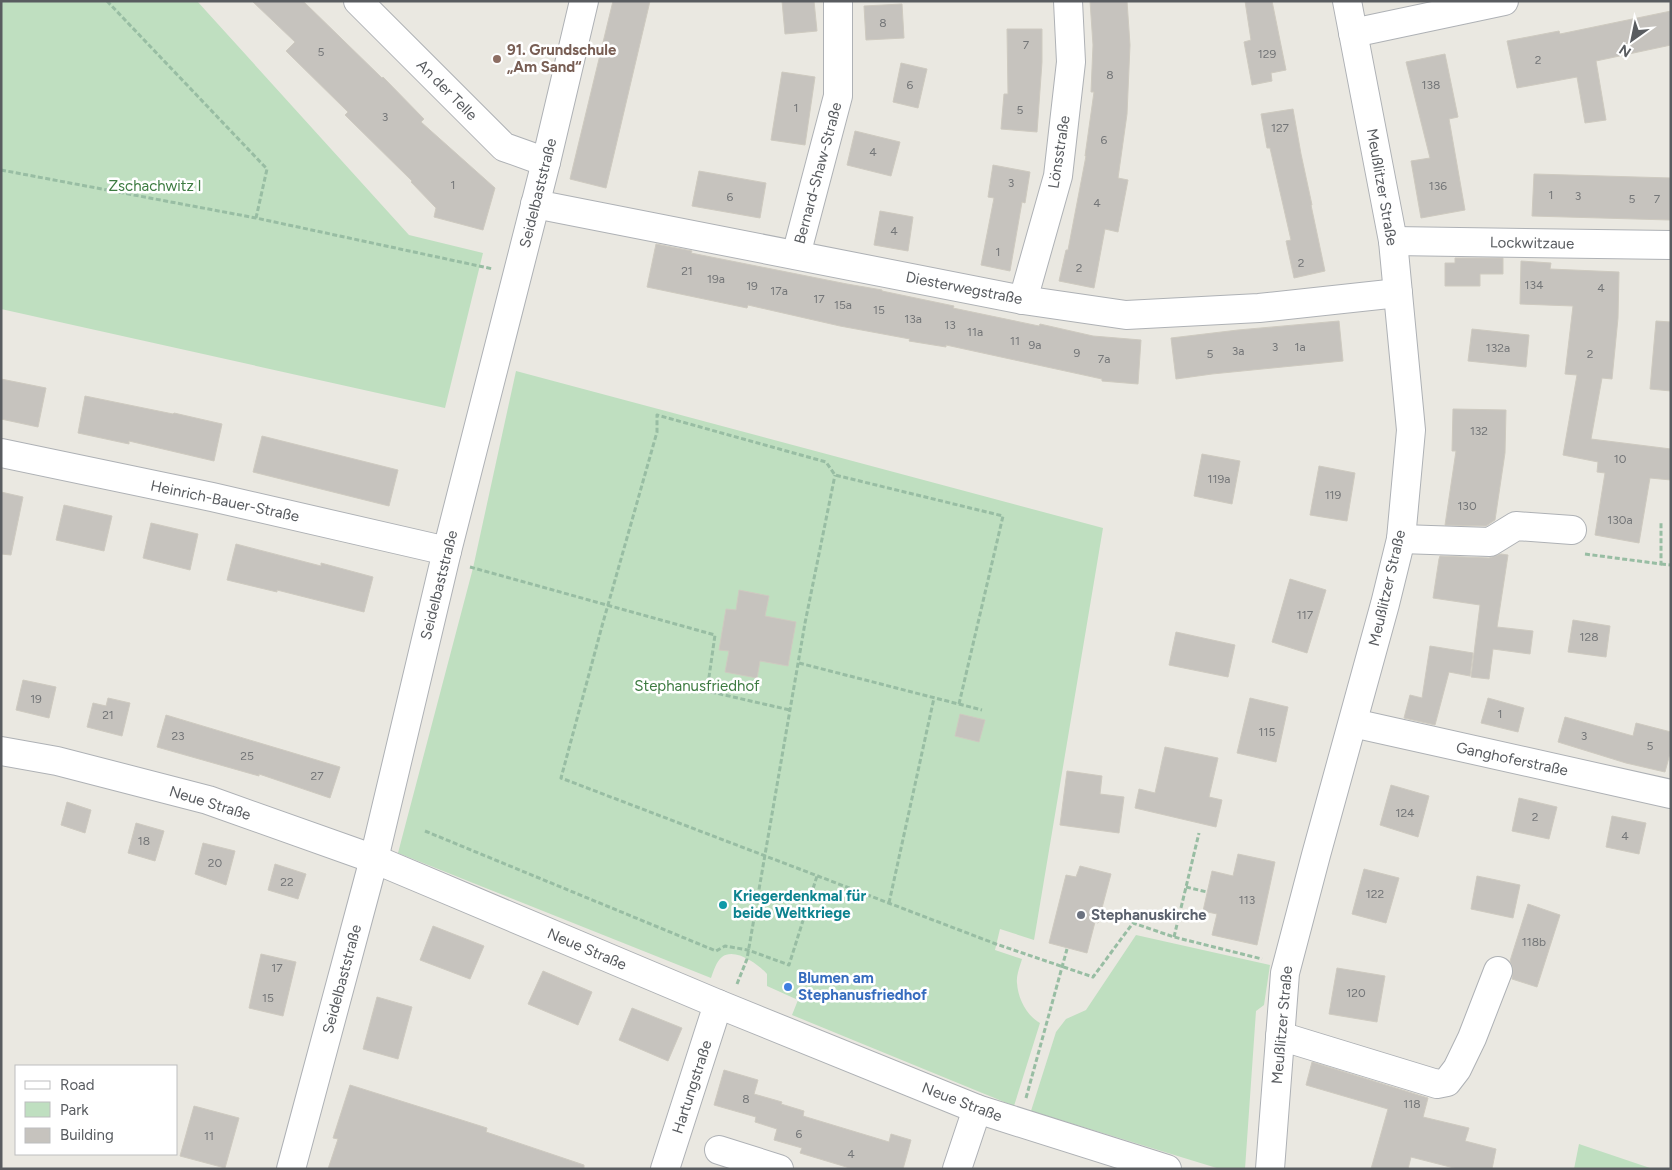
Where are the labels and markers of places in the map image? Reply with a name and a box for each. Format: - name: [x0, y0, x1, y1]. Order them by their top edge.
- place label: 91. Grundschule „Am Sand“: [507, 41, 617, 76]
- marker: 91. Grundschule „Am Sand“: [491, 53, 503, 65]
- place label: Kriegerdenkmal für beide Weltkriege: [733, 887, 866, 922]
- marker: Kriegerdenkmal für beide Weltkriege: [717, 899, 729, 911]
- place label: Stephanuskirche: [1091, 906, 1207, 924]
- marker: Stephanuskirche: [1075, 909, 1087, 921]
- place label: Blumen am Stephanusfriedhof: [798, 969, 927, 1004]
- marker: Blumen am Stephanusfriedhof: [782, 981, 794, 993]

